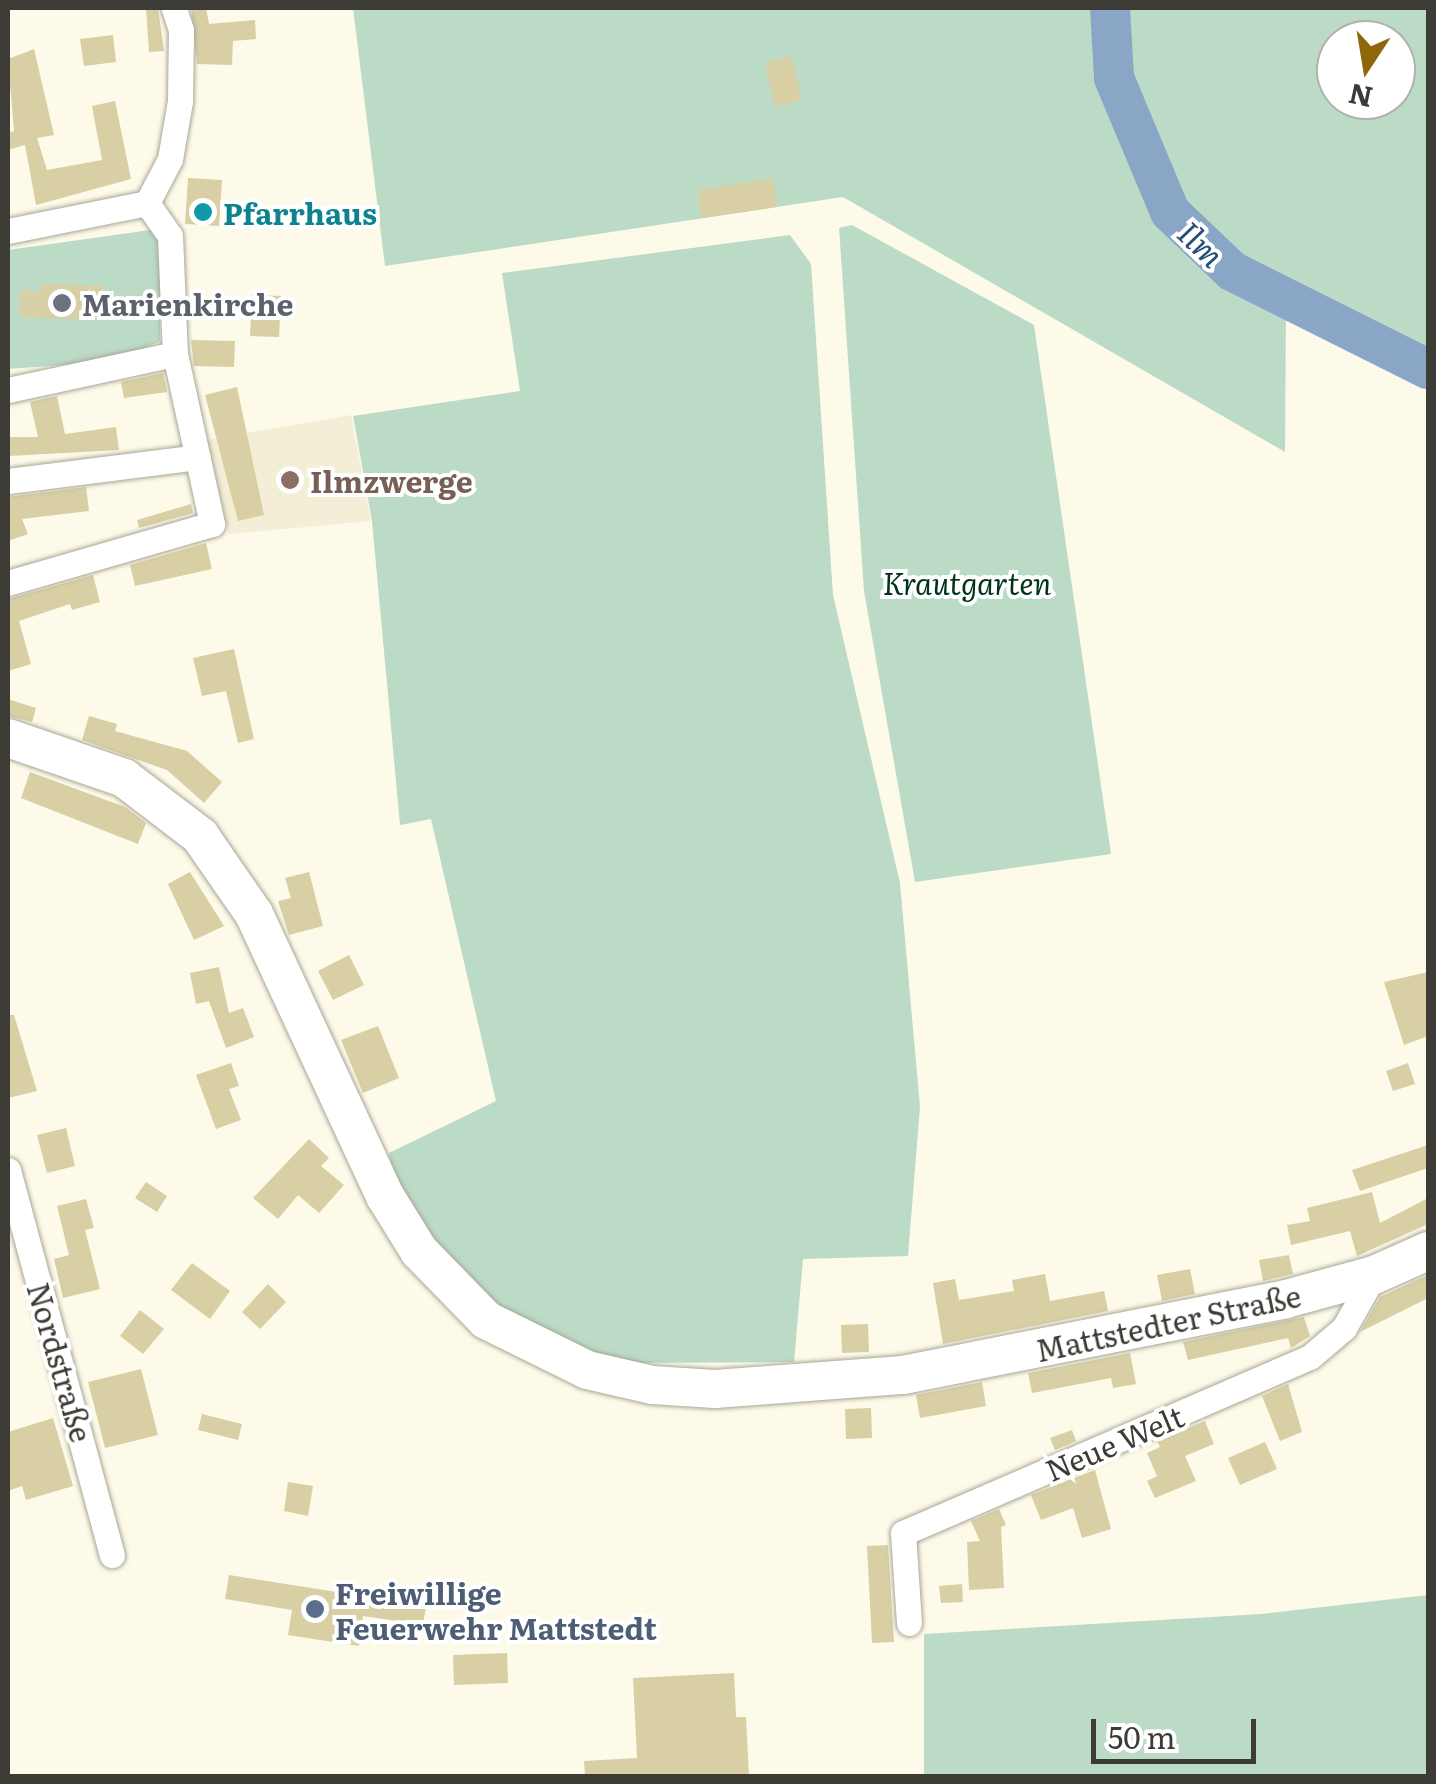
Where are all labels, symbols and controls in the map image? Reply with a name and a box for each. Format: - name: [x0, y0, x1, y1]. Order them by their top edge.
- north arrow: [1316, 20, 1416, 120]
- text: N: [1344, 74, 1376, 120]
- place label: Pfarrhaus: [223, 194, 377, 230]
- marker: Pfarrhaus: [192, 201, 214, 223]
- water label: Ilm: [1171, 212, 1233, 274]
- place label: Marienkirche: [82, 285, 294, 321]
- marker: Marienkirche: [51, 292, 73, 314]
- place label: Ilmzwerge: [310, 462, 473, 498]
- marker: Ilmzwerge: [279, 469, 301, 491]
- park label: Krautgarten: [883, 564, 1051, 600]
- street label: Mattstedter Straße: [1032, 1276, 1304, 1368]
- street label: Nordstraße: [21, 1278, 101, 1446]
- street label: Neue Welt: [1039, 1397, 1189, 1487]
- place label: Freiwillige Feuerwehr Mattstedt: [335, 1574, 657, 1644]
- marker: Freiwillige Feuerwehr Mattstedt: [304, 1598, 326, 1620]
- scale bar: [1096, 1699, 1261, 1761]
- text: 50 m: [1108, 1714, 1176, 1758]

